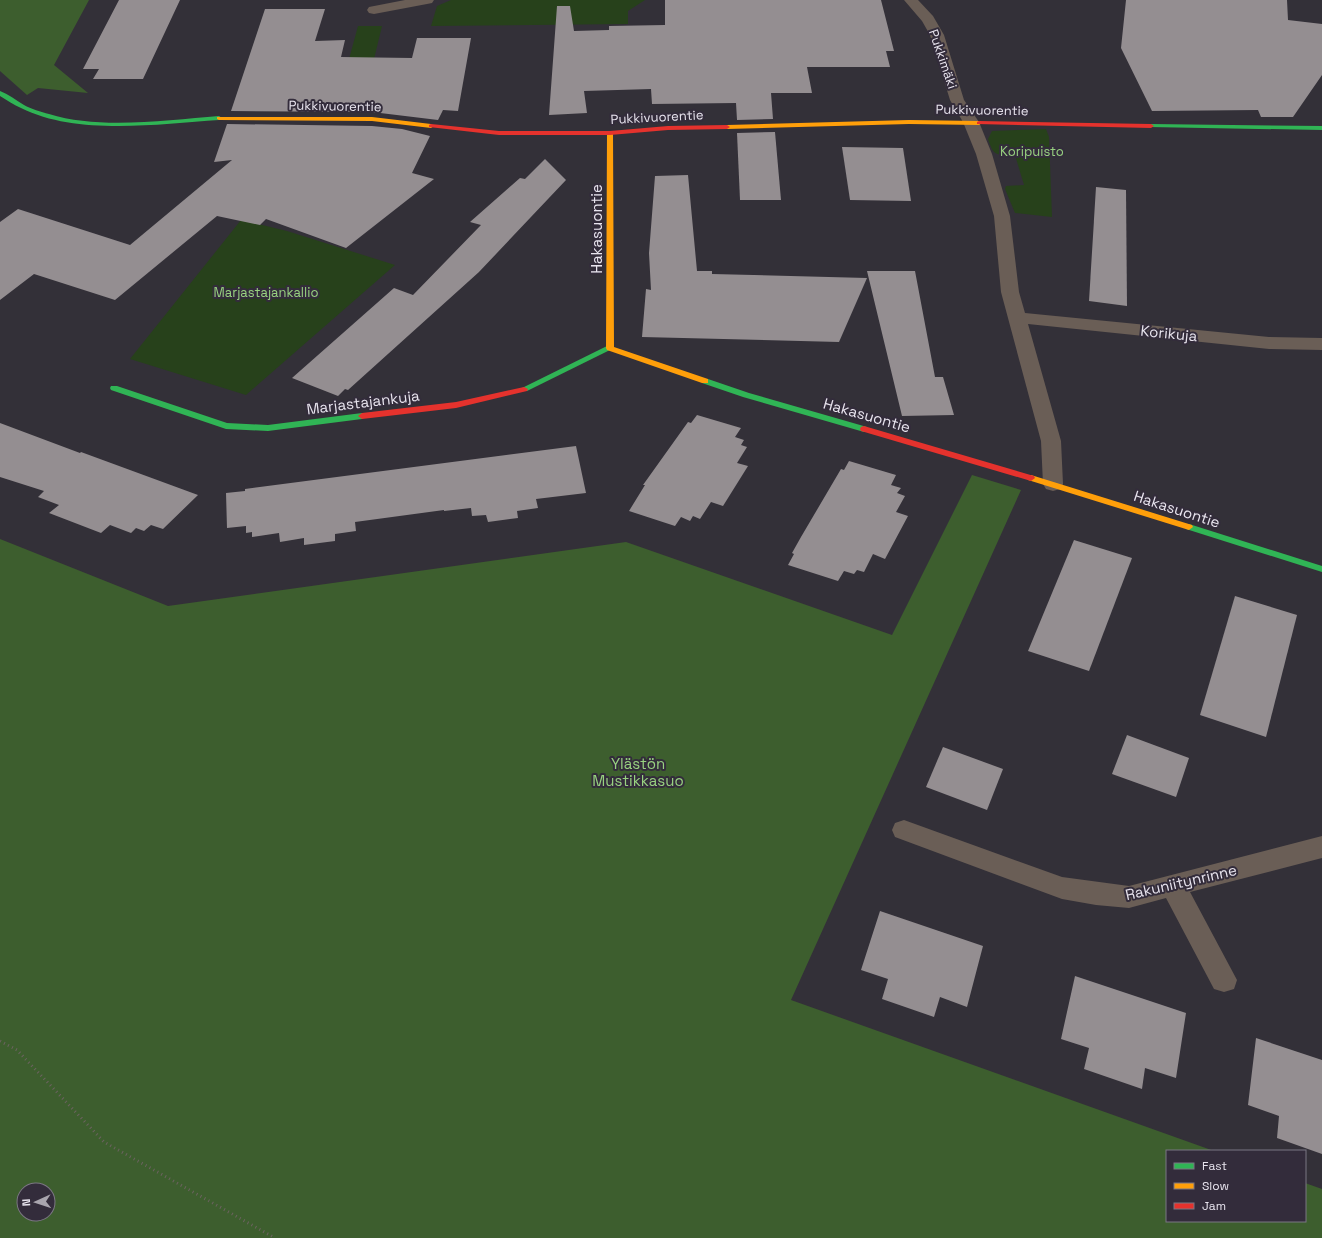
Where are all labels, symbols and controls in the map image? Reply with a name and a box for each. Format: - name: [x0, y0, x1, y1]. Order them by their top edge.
- street label: Pukkimäki: [925, 27, 961, 91]
- street label: Pukkivuorentie: [288, 97, 382, 115]
- street label: Pukkivuorentie: [935, 101, 1029, 119]
- street label: Pukkivuorentie: [610, 106, 704, 128]
- park label: Koripuisto: [1000, 143, 1064, 160]
- street label: Hakasuontie: [587, 184, 606, 274]
- park label: Marjastajankallio: [214, 284, 318, 301]
- street label: Korikuja: [1140, 321, 1199, 345]
- street label: Marjastajankuja: [305, 386, 421, 418]
- street label: Hakasuontie: [821, 394, 913, 437]
- street label: Hakasuontie: [1131, 486, 1223, 532]
- park label: Ylästön Mustikkasuo: [592, 754, 684, 790]
- street label: Rakuniitynrinne: [1123, 860, 1239, 904]
- legend: [1166, 1150, 1306, 1222]
- text: Fast: [1202, 1158, 1227, 1174]
- text: Slow: [1202, 1178, 1229, 1194]
- north arrow: [16, 1182, 56, 1222]
- text: N: [19, 1198, 33, 1207]
- text: Jam: [1202, 1198, 1226, 1214]

